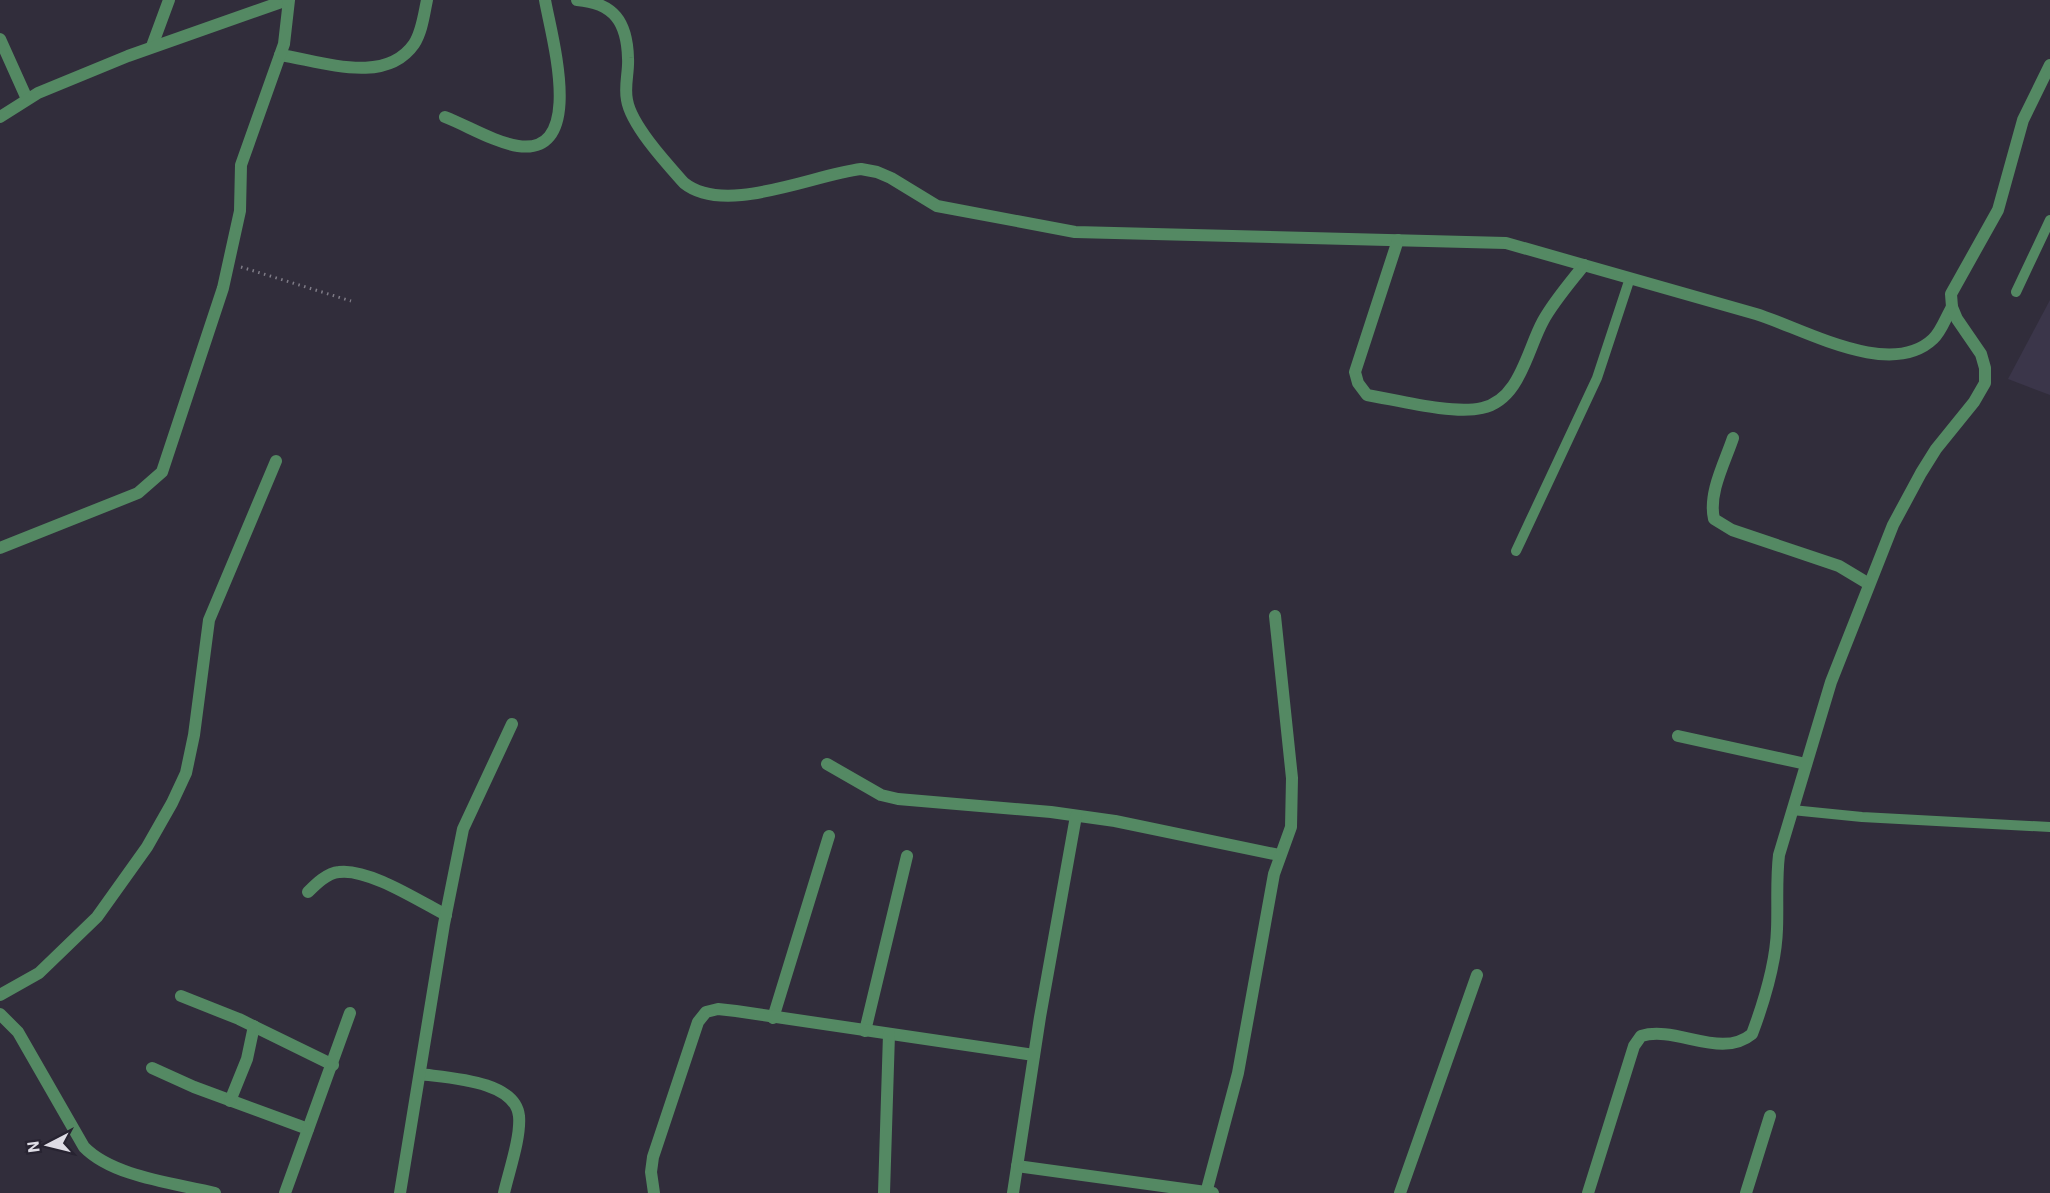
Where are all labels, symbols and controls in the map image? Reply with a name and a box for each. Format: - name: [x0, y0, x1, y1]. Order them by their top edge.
- north arrow: [18, 1115, 78, 1175]
- text: N: [23, 1140, 44, 1154]

